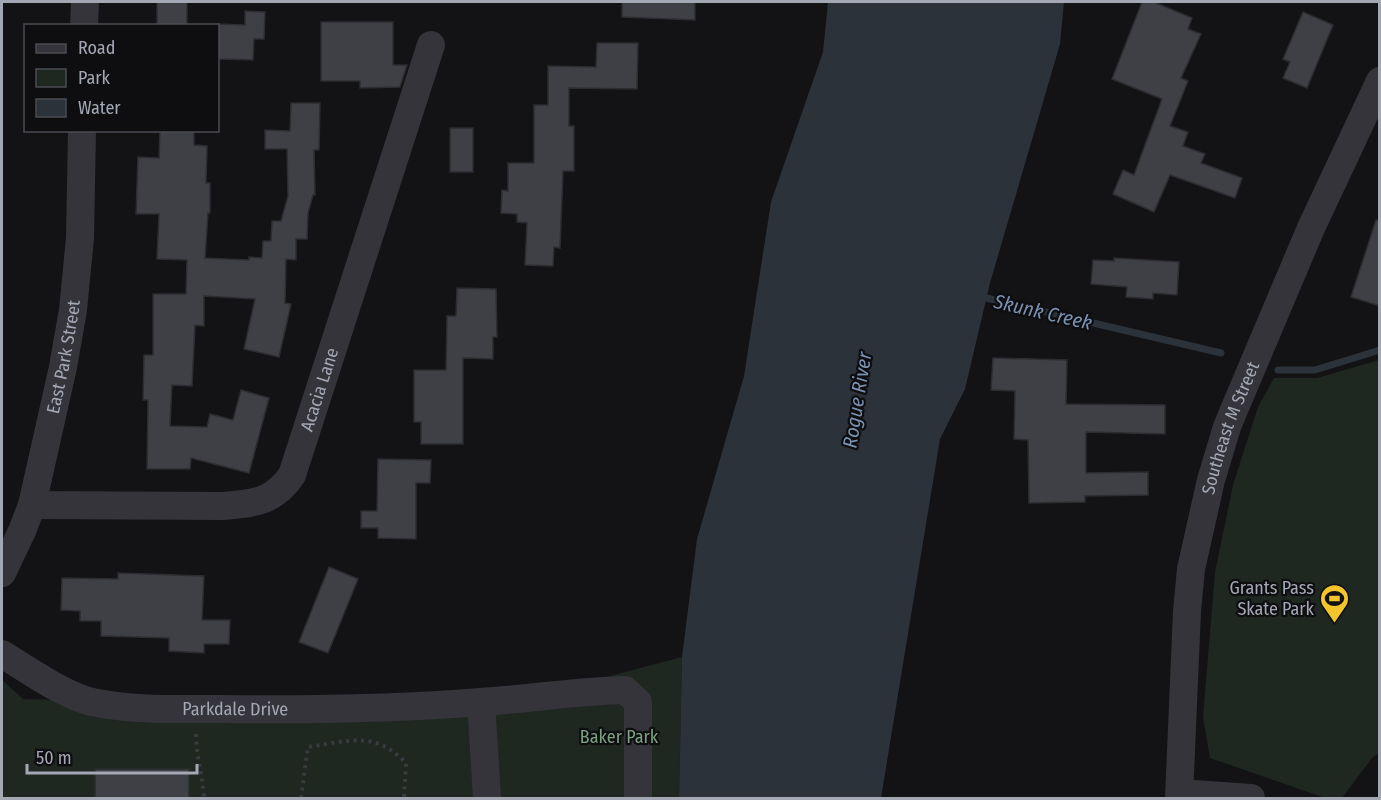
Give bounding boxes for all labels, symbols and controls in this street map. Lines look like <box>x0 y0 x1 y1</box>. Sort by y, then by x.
legend <box>24 24 219 132</box>
text: Road <box>78 37 115 59</box>
text: Park <box>78 67 111 89</box>
text: Water <box>78 97 121 119</box>
water label: Skunk Creek <box>991 289 1094 335</box>
street label: East Park Street <box>42 299 85 416</box>
street label: Acacia Lane <box>296 345 343 434</box>
water label: Rogue River <box>838 349 877 450</box>
street label: Southeast M Street <box>1197 358 1264 497</box>
place label: Grants Pass Skate Park <box>1229 577 1315 620</box>
sports icon: Grants Pass Skate Park <box>1319 582 1351 624</box>
street label: Parkdale Drive <box>182 698 288 720</box>
park label: Baker Park <box>580 726 659 748</box>
scale bar <box>27 737 196 775</box>
text: 50 m <box>36 747 72 769</box>

